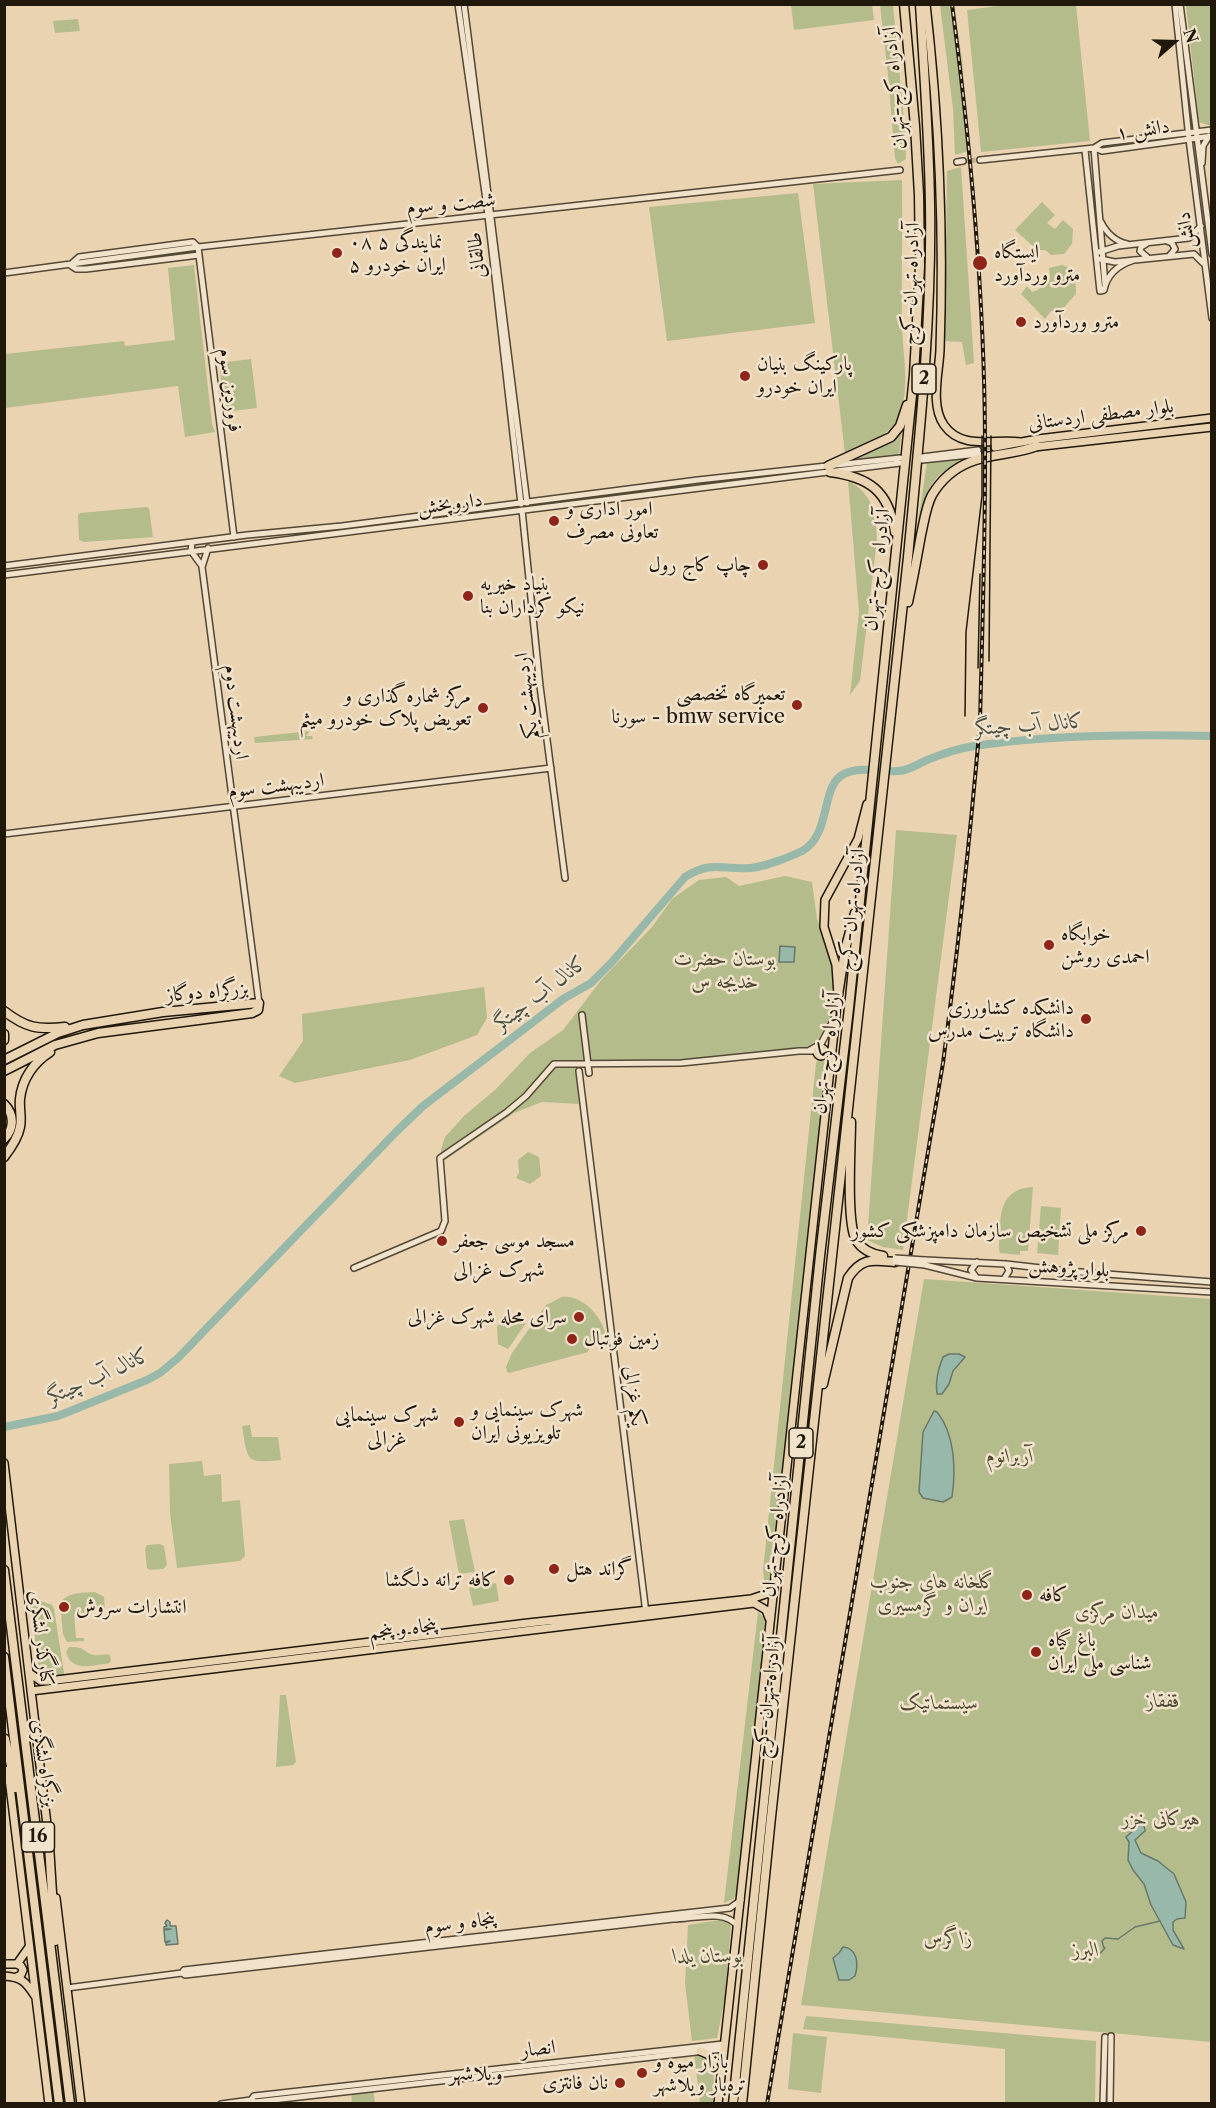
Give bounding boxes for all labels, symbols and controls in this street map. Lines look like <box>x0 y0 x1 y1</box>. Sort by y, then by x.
north arrow <box>1144 12 1204 72</box>
street label: آزادراه کرج-تهران <box>878 26 912 150</box>
text: N <box>1179 26 1203 46</box>
street label: دانش ۱ <box>1115 114 1171 146</box>
street label: شصت و سوم <box>405 188 497 220</box>
street label: دانش <box>1172 210 1200 250</box>
street label: آزادراه تهران-کرج <box>897 222 925 346</box>
place label: نمایندگی ۵ ٠٨ ۵ ایران خودرو <box>349 230 446 277</box>
street label: طالقانی <box>463 231 491 279</box>
place label: ایستگاه مترو وردآورد <box>994 240 1080 287</box>
marker: نمایندگی ۵ ٠٨ ۵ ایران خودرو <box>330 246 344 260</box>
marker: ایستگاه مترو وردآورد <box>971 254 989 272</box>
place label: مترو وردآورد <box>1033 310 1119 334</box>
marker: مترو وردآورد <box>1014 315 1028 329</box>
street label: فروردین سوم <box>213 347 247 433</box>
place label: پارکینگ بنیان ایران خودرو <box>757 352 852 399</box>
road number: 2 <box>912 364 936 394</box>
marker: پارکینگ بنیان ایران خودرو <box>738 369 752 383</box>
street label: بلوار مصطفی اردستانی <box>1027 394 1175 436</box>
street label: داروپخش <box>416 488 484 520</box>
place label: امور اداری و تعاونی مصرف <box>566 497 658 544</box>
street label: آزادراه کرج-تهران <box>859 507 895 633</box>
marker: امور اداری و تعاونی مصرف <box>547 514 561 528</box>
place label: چاپ کاج رول <box>648 553 751 577</box>
marker: چاپ کاج رول <box>756 558 770 572</box>
place label: بنیاد خیریه نیکو کرداران بنا <box>480 572 585 619</box>
marker: بنیاد خیریه نیکو کرداران بنا <box>461 589 475 603</box>
street label: اردیبهشت یکم <box>510 651 544 741</box>
street label: اردیبهشت دوم <box>218 663 254 761</box>
place label: تعمیرگاه تخصصی سورنا - bmw service <box>612 682 785 729</box>
place label: مرکز شماره‌گذاری و تعویض پلاک خودرو میثم <box>299 684 471 731</box>
marker: تعمیرگاه تخصصی سورنا - bmw service <box>790 698 804 712</box>
marker: مرکز شماره‌گذاری و تعویض پلاک خودرو میثم <box>476 701 490 715</box>
water label: کانال آب چیتگر <box>974 709 1086 741</box>
street label: اردیبهشت سوم <box>227 768 325 804</box>
street label: آزادراه تهران-کرج <box>834 847 870 973</box>
place label: خوابگاه احمدی روشن <box>1061 922 1150 969</box>
marker: خوابگاه احمدی روشن <box>1042 938 1056 952</box>
park label: بوستان حضرت خدیجه س <box>674 947 776 994</box>
water label: کانال آب چیتگر <box>489 949 593 1037</box>
street label: بزرگراه دوگاز <box>165 976 249 1008</box>
street label: آزادراه کرج-تهران <box>808 990 846 1116</box>
place label: دانشکده کشاورزی دانشگاه تربیت مدرس <box>928 996 1074 1043</box>
marker: دانشکده کشاورزی دانشگاه تربیت مدرس <box>1079 1012 1093 1026</box>
place label: مرکز ملی تشخیص سازمان دامپزشکی کشور <box>851 1219 1129 1243</box>
marker: مرکز ملی تشخیص سازمان دامپزشکی کشور <box>1134 1224 1148 1238</box>
place label: مسجد موسی جعفر <box>454 1229 575 1253</box>
marker: مسجد موسی جعفر <box>435 1234 449 1248</box>
street label: بلوار پژوهش <box>1028 1253 1110 1283</box>
district label: شهرک غزالی <box>453 1257 545 1283</box>
place label: سرای محله شهرک غزالی <box>408 1305 567 1329</box>
marker: سرای محله شهرک غزالی <box>572 1310 586 1324</box>
place label: زمین فوتبال <box>584 1327 659 1351</box>
marker: زمین فوتبال <box>565 1332 579 1346</box>
water label: کانال آب چیتگر <box>43 1342 155 1410</box>
street label: یکم غزالی <box>618 1364 650 1428</box>
place label: شهرک سینمایی و تلویزیونی ایران <box>471 1398 583 1445</box>
district label: شهرک سینمایی غزالی <box>335 1402 439 1452</box>
marker: شهرک سینمایی و تلویزیونی ایران <box>452 1415 466 1429</box>
road number: 2 <box>789 1428 813 1458</box>
park label: آربرانوم <box>986 1444 1034 1468</box>
street label: آزادراه کرج-تهران <box>757 1473 793 1599</box>
place label: گراند هتل <box>566 1557 632 1581</box>
marker: گراند هتل <box>547 1562 561 1576</box>
place label: کافه ترانه دلگشا <box>386 1568 497 1592</box>
park label: گلخانه های جنوب ایران و گرمسیری <box>870 1570 996 1617</box>
marker: کافه ترانه دلگشا <box>502 1573 516 1587</box>
place label: کافه <box>1039 1583 1068 1607</box>
marker: کافه <box>1020 1588 1034 1602</box>
street label: کنارگذر لشگری <box>23 1589 59 1687</box>
place label: انتشارات سروش <box>76 1595 187 1619</box>
marker: انتشارات سروش <box>57 1600 71 1614</box>
park label: میدان مرکزی <box>1075 1600 1159 1624</box>
street label: پنجاه و پنجم <box>368 1613 438 1645</box>
place label: باغ گیاه‌ شناسی ملی ایران <box>1048 1628 1152 1675</box>
street label: آزادراه تهران-کرج <box>750 1634 786 1760</box>
marker: باغ گیاه‌ شناسی ملی ایران <box>1029 1645 1043 1659</box>
park label: قفقاز <box>1146 1689 1180 1713</box>
park label: سیستماتیک <box>900 1691 978 1715</box>
street label: بزرگراه لشگری <box>26 1717 62 1809</box>
park label: هیرکانی خزر <box>1122 1807 1200 1831</box>
road number: 16 <box>22 1822 54 1852</box>
street label: پنجاه و سوم <box>423 1907 497 1939</box>
park label: زاگرس <box>923 1926 973 1950</box>
park label: البرز <box>1073 1938 1099 1962</box>
park label: بوستان یلدا <box>673 1944 743 1968</box>
street label: انصار <box>519 2035 557 2063</box>
place label: بازار میوه و تره‌بار ویلاشهر <box>654 2050 746 2097</box>
district label: ویلاشهر <box>449 2061 503 2087</box>
marker: بازار میوه و تره‌بار ویلاشهر <box>635 2066 649 2080</box>
place label: نان فانتزی <box>542 2071 608 2095</box>
marker: نان فانتزی <box>613 2076 627 2090</box>

